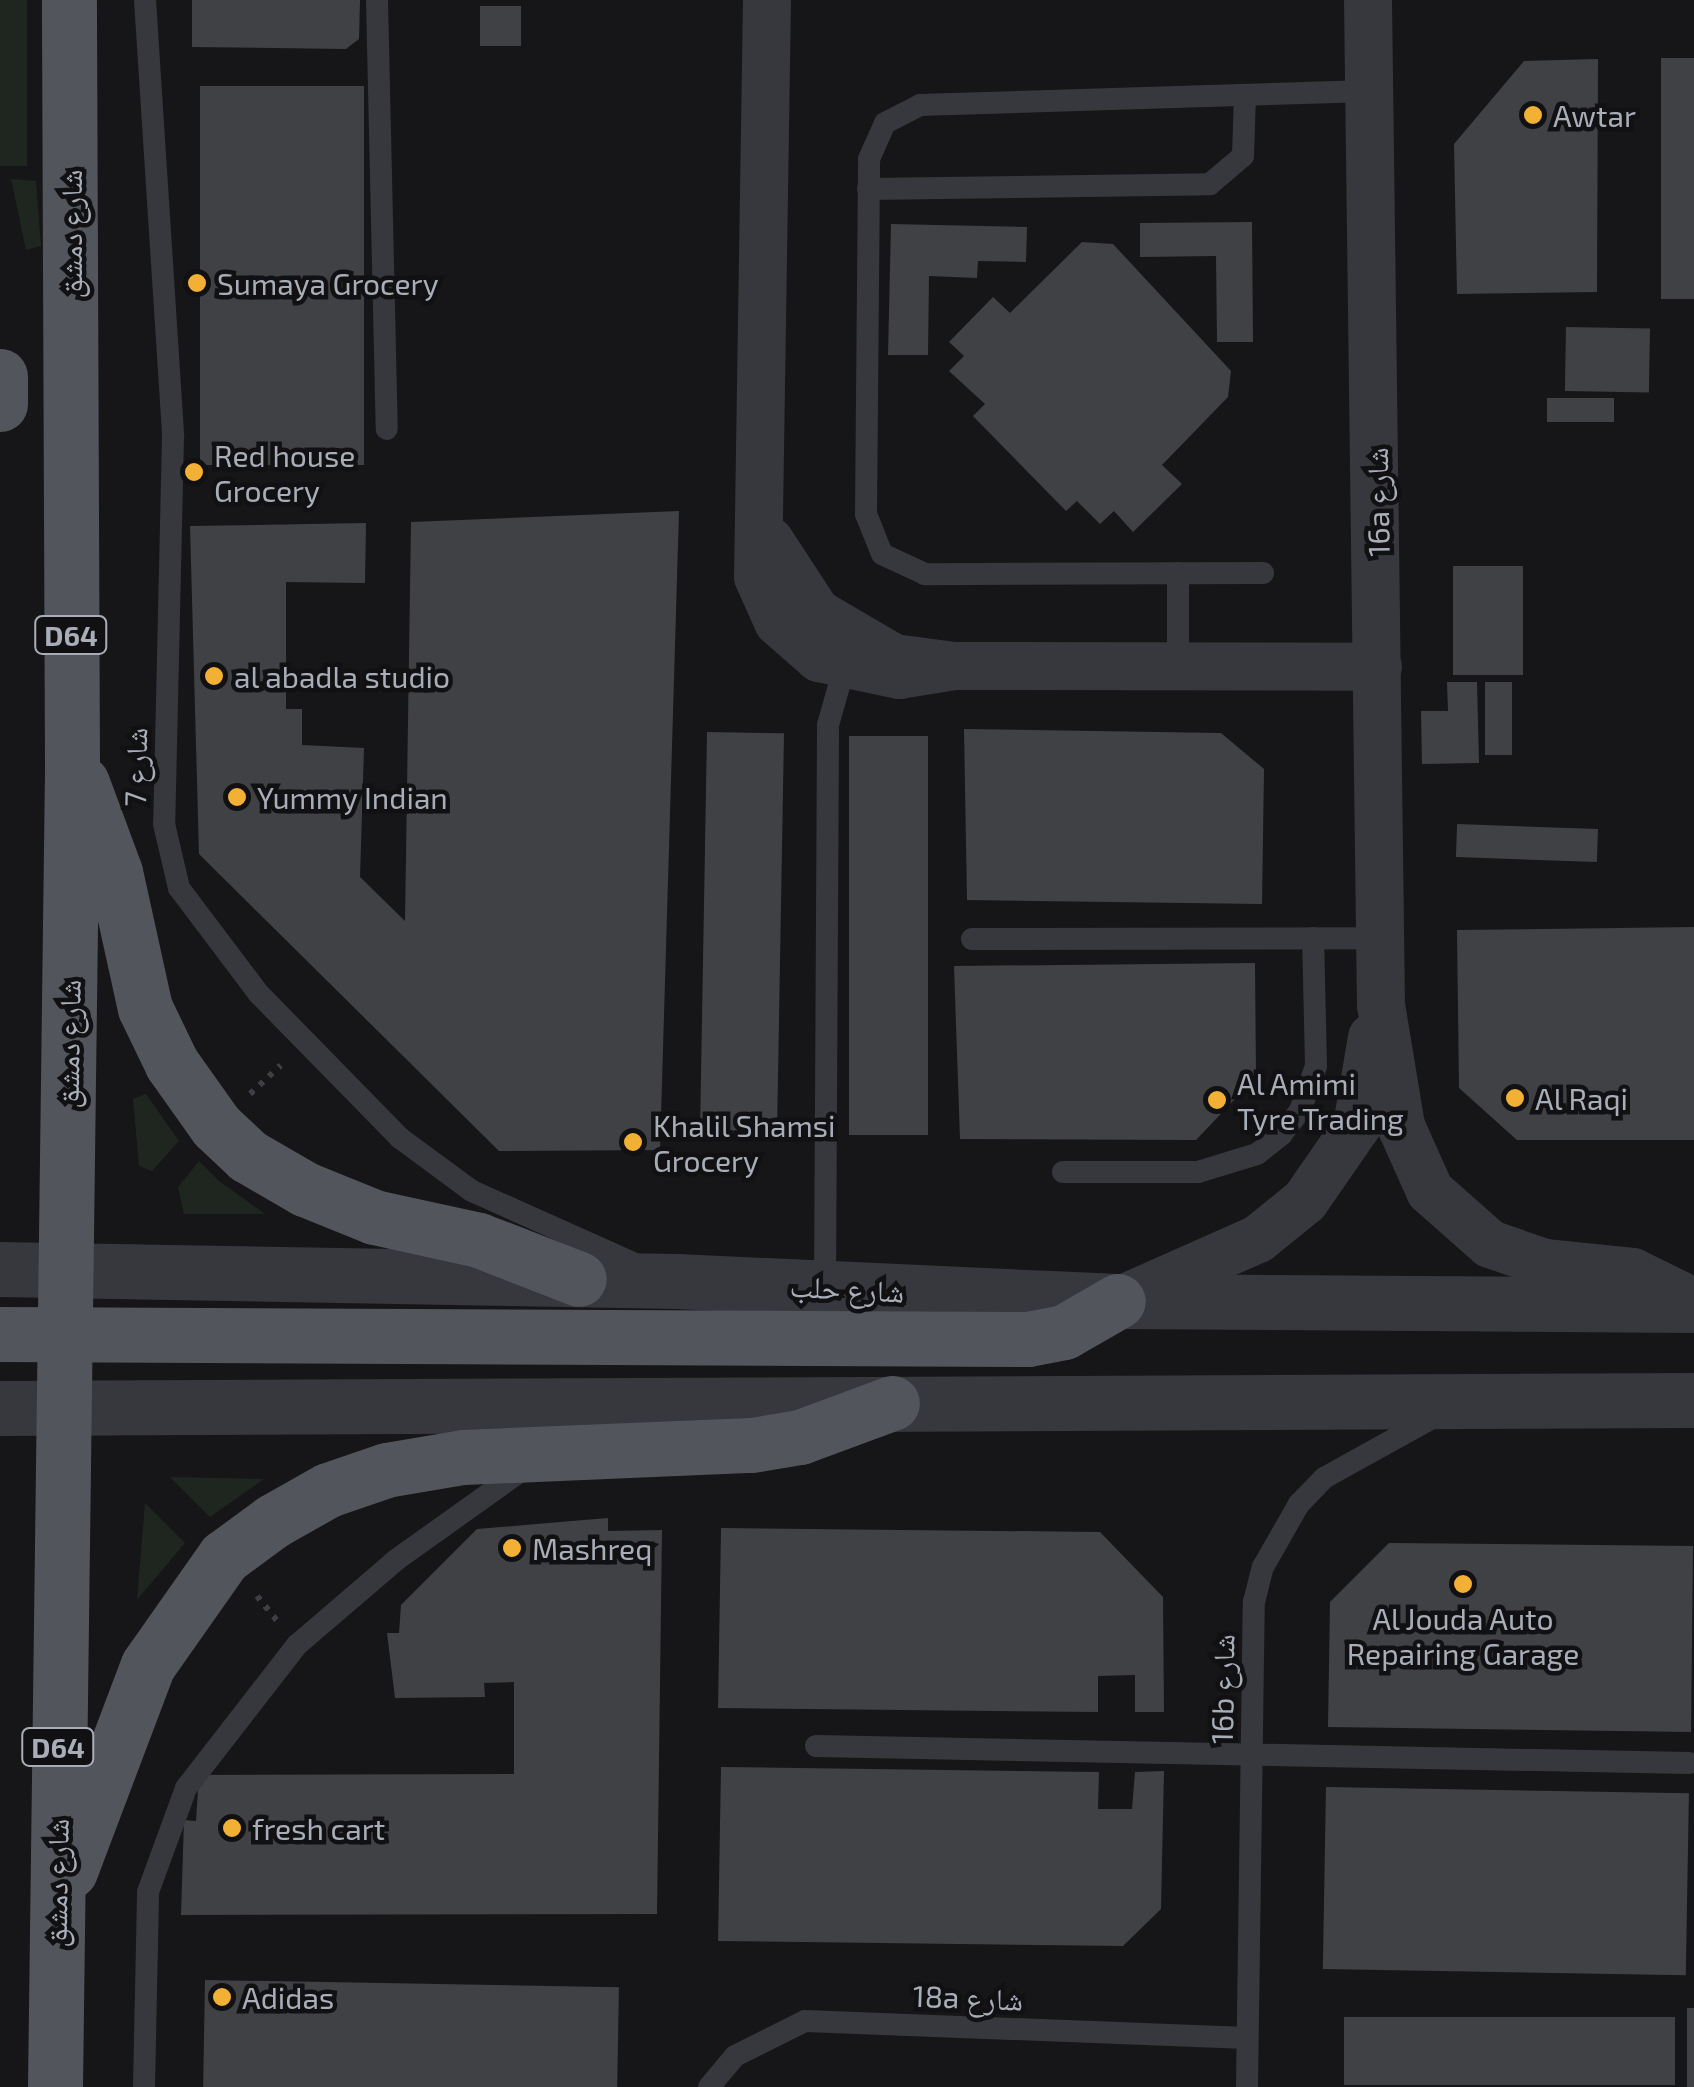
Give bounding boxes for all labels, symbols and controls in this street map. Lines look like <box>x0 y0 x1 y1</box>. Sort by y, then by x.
place label: Awtar <box>1553 97 1636 133</box>
marker: Awtar <box>1522 104 1544 126</box>
street label: شارع دمشق <box>52 170 88 298</box>
place label: Sumaya Grocery <box>217 265 439 301</box>
marker: Sumaya Grocery <box>186 272 208 294</box>
place label: Red house Grocery <box>214 437 355 508</box>
street label: 16a شارع <box>1358 447 1396 557</box>
marker: Red house Grocery <box>183 461 205 483</box>
road number: D64 <box>34 612 108 658</box>
place label: al abadla studio <box>234 658 451 694</box>
marker: al abadla studio <box>203 665 225 687</box>
street label: شارع 7 <box>116 727 154 807</box>
place label: Yummy Indian <box>257 779 448 815</box>
marker: Yummy Indian <box>226 786 248 808</box>
street label: شارع دمشق <box>49 979 87 1109</box>
place label: Al Amimi Tyre Trading <box>1237 1065 1405 1136</box>
place label: Al Raqi <box>1535 1080 1629 1116</box>
marker: Al Raqi <box>1504 1087 1526 1109</box>
marker: Al Amimi Tyre Trading <box>1206 1089 1228 1111</box>
place label: Khalil Shamsi Grocery <box>653 1107 836 1178</box>
marker: Khalil Shamsi Grocery <box>622 1131 644 1153</box>
street label: شارع حلب <box>789 1267 905 1309</box>
place label: Mashreq <box>532 1530 652 1566</box>
marker: Mashreq <box>501 1537 523 1559</box>
marker: Al Jouda Auto Repairing Garage <box>1452 1573 1474 1595</box>
place label: Al Jouda Auto Repairing Garage <box>1347 1600 1579 1670</box>
street label: 16b شارع <box>1203 1634 1241 1744</box>
road number: D64 <box>20 1724 96 1770</box>
place label: fresh cart <box>252 1810 385 1846</box>
marker: fresh cart <box>221 1817 243 1839</box>
street label: شارع دمشق <box>37 1818 75 1948</box>
street label: 18a شارع <box>912 1977 1024 2017</box>
place label: Adidas <box>242 1979 334 2015</box>
marker: Adidas <box>211 1986 233 2008</box>

